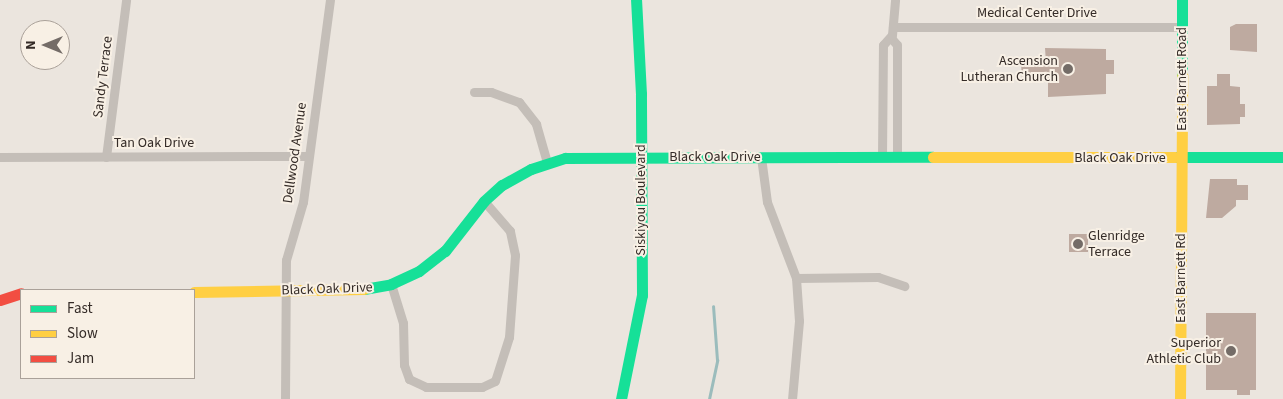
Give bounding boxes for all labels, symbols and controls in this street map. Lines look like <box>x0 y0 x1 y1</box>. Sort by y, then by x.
street label: Medical Center Drive <box>977 5 1097 21</box>
north arrow <box>20 20 70 70</box>
street label: East Barnett Road <box>1174 27 1190 131</box>
street label: Sandy Terrace <box>90 35 116 119</box>
text: N <box>21 40 41 50</box>
place label: Ascension Lutheran Church <box>960 53 1058 85</box>
marker: Ascension Lutheran Church <box>1062 63 1074 75</box>
street label: Dellwood Avenue <box>280 102 310 204</box>
street label: Tan Oak Drive <box>114 135 194 151</box>
street label: Siskiyou Boulevard <box>633 144 649 256</box>
street label: Black Oak Drive <box>669 149 761 165</box>
street label: Black Oak Drive <box>1074 150 1166 166</box>
place label: Glenridge Terrace <box>1088 228 1145 260</box>
street label: East Barnett Rd <box>1173 233 1189 323</box>
marker: Glenridge Terrace <box>1072 238 1084 250</box>
street label: Black Oak Drive <box>281 279 373 299</box>
legend <box>20 289 195 379</box>
text: Fast <box>67 298 93 319</box>
text: Slow <box>67 323 98 344</box>
place label: Superior Athletic Club <box>1147 335 1221 368</box>
marker: Superior Athletic Club <box>1225 345 1237 357</box>
text: Jam <box>67 348 94 369</box>

